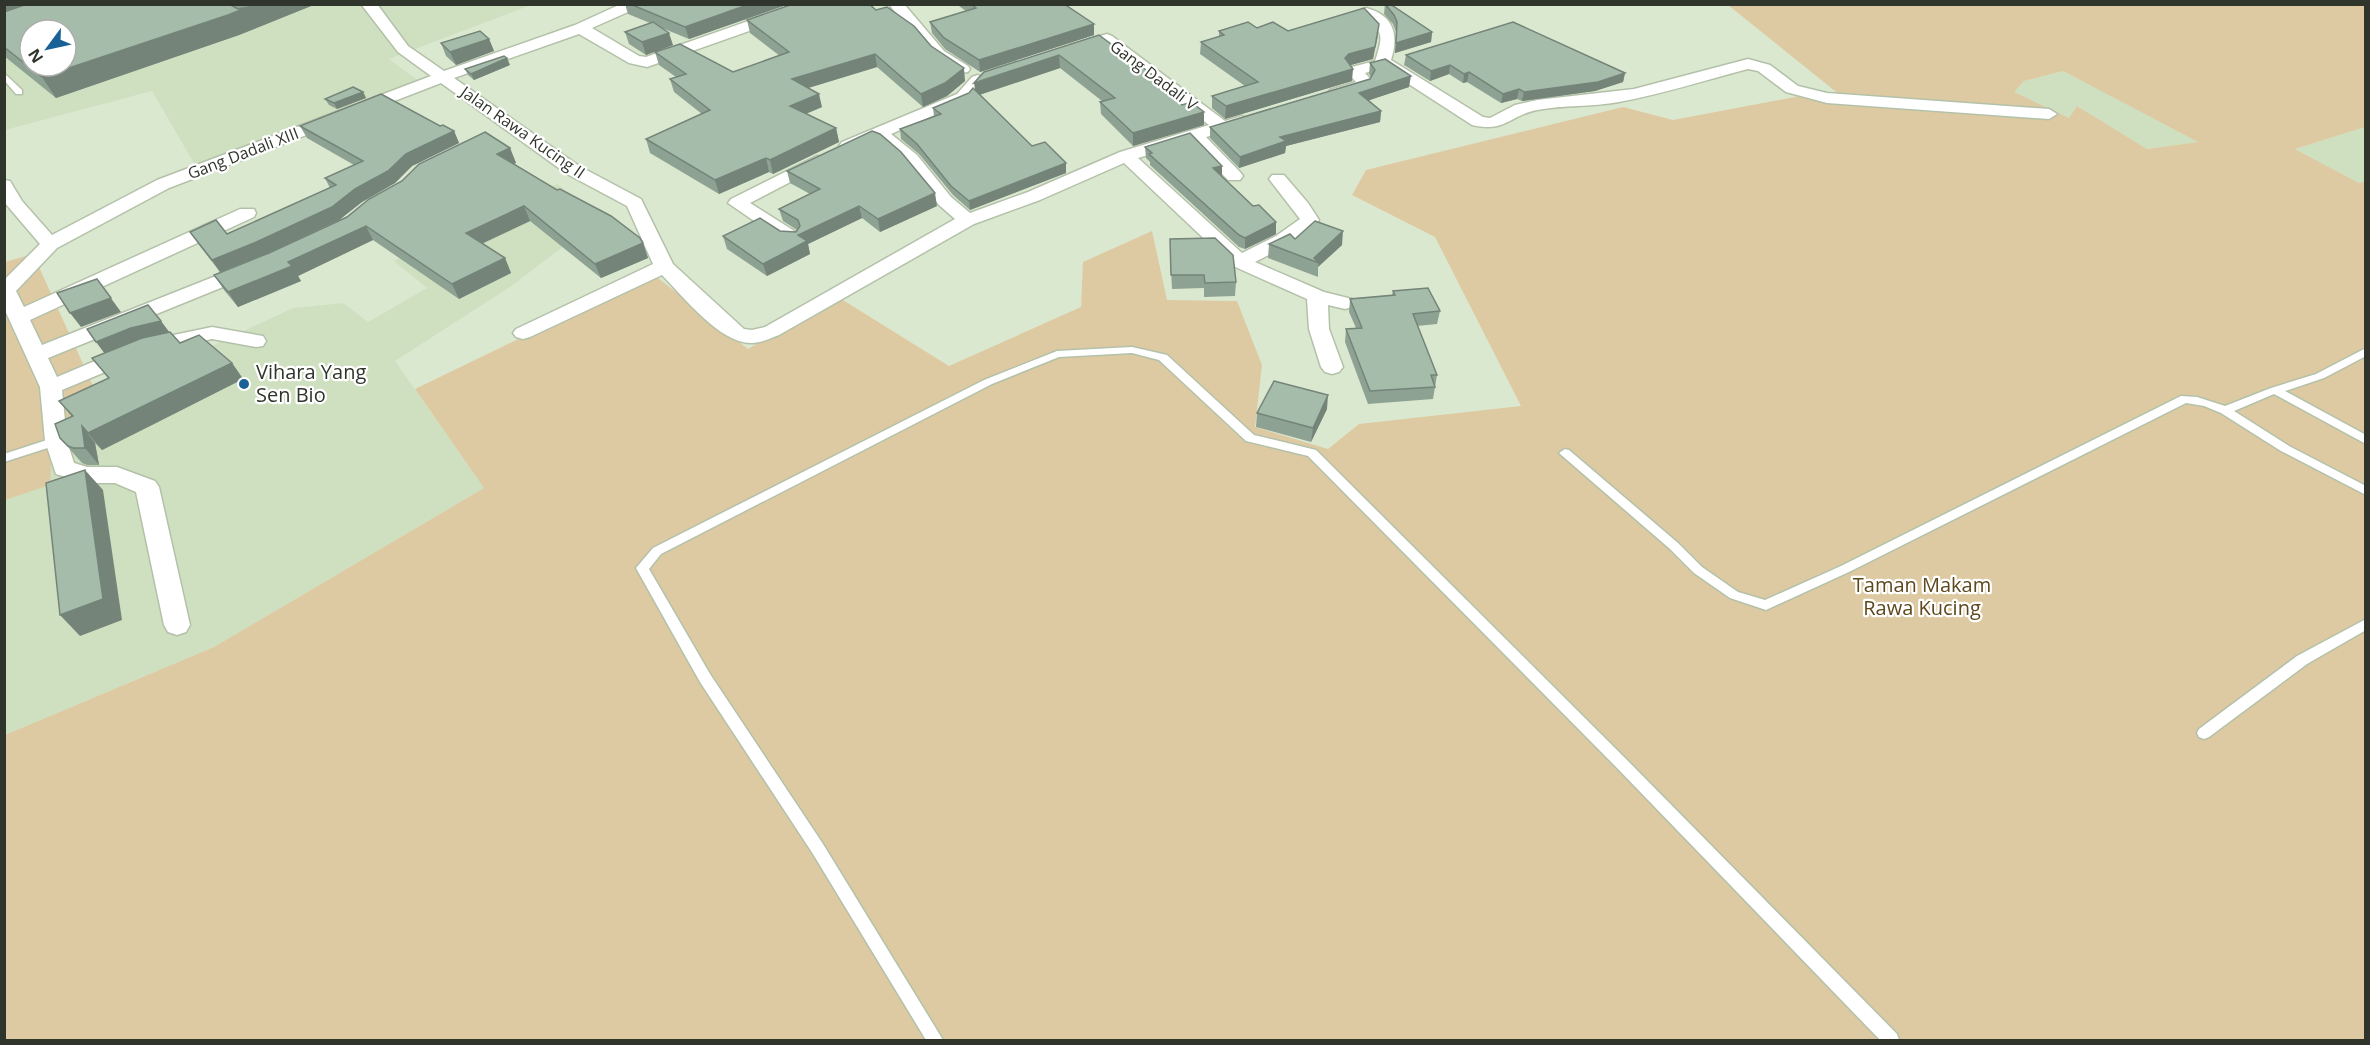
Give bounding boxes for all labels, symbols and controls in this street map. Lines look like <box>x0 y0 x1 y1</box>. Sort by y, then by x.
north arrow <box>18 18 78 78</box>
street label: Gang Dadali V <box>1106 35 1203 115</box>
text: N <box>23 45 48 68</box>
street label: Jalan Rawa Kucing II <box>455 80 590 183</box>
street label: Gang Dadali XIII <box>184 122 302 184</box>
place label: Vihara Yang Sen Bio <box>256 358 366 408</box>
marker: Vihara Yang Sen Bio <box>237 377 251 391</box>
park label: Taman Makam Rawa Kucing <box>1853 571 1991 621</box>

